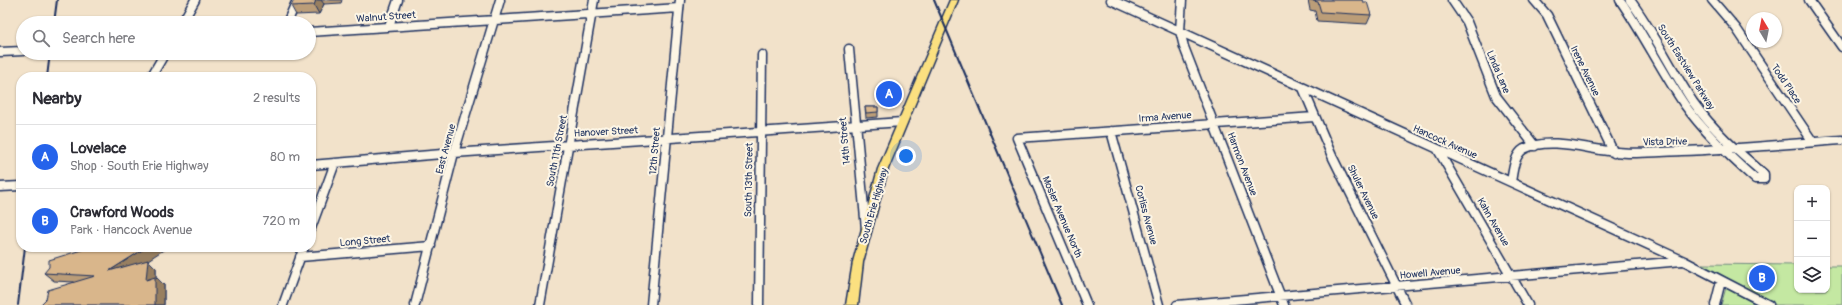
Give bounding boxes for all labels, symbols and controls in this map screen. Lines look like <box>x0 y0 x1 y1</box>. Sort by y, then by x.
street label: Walnut Street <box>356 9 417 25</box>
north arrow <box>1746 12 1782 48</box>
search box <box>16 16 316 60</box>
street label: South Eastview Parkway <box>1655 22 1718 113</box>
icon: search <box>30 27 52 49</box>
text: Search here <box>62 29 135 48</box>
street label: Irene Avenue <box>1568 44 1602 98</box>
street label: Linda Lane <box>1484 49 1512 95</box>
street label: Todd Place <box>1768 62 1804 106</box>
pin: A <box>876 79 902 109</box>
text: Nearby <box>32 88 81 109</box>
text: 2 results <box>253 90 300 106</box>
street label: Irma Avenue <box>1138 109 1192 125</box>
street label: South 11th Street <box>544 113 570 188</box>
street label: 14th Street <box>837 116 853 165</box>
street label: Hancock Avenue <box>1411 122 1479 162</box>
street label: East Avenue <box>434 123 458 175</box>
street label: Hanover Street <box>574 124 639 140</box>
street label: 12th Street <box>647 126 663 175</box>
street label: Harmon Avenue <box>1224 130 1260 198</box>
street label: Vista Drive <box>1643 136 1687 148</box>
text: Lovelace <box>70 139 126 158</box>
street label: South 13th Street <box>742 142 756 217</box>
your location <box>896 146 916 166</box>
text: A <box>41 149 49 165</box>
text: 80 m <box>270 149 300 165</box>
text: Shop · South Erie Highway <box>70 158 209 174</box>
street label: Shuler Avenue <box>1345 163 1381 221</box>
street label: South Erie Highway <box>857 166 891 245</box>
street label: Mosler Avenue North <box>1039 174 1085 260</box>
street label: Corliss Avenue <box>1132 184 1160 246</box>
map controls <box>1794 185 1830 293</box>
button: + <box>1794 185 1830 221</box>
street label: Kahn Avenue <box>1474 196 1512 248</box>
text: Crawford Woods <box>70 203 174 222</box>
text: B <box>41 213 49 229</box>
text: 720 m <box>263 213 300 229</box>
button: − <box>1794 221 1830 257</box>
text: Park · Hancock Avenue <box>70 222 192 238</box>
street label: Long Street <box>339 233 392 249</box>
button: layers <box>1794 257 1830 293</box>
pin: B <box>1749 263 1775 293</box>
street label: Howell Avenue <box>1399 264 1461 282</box>

